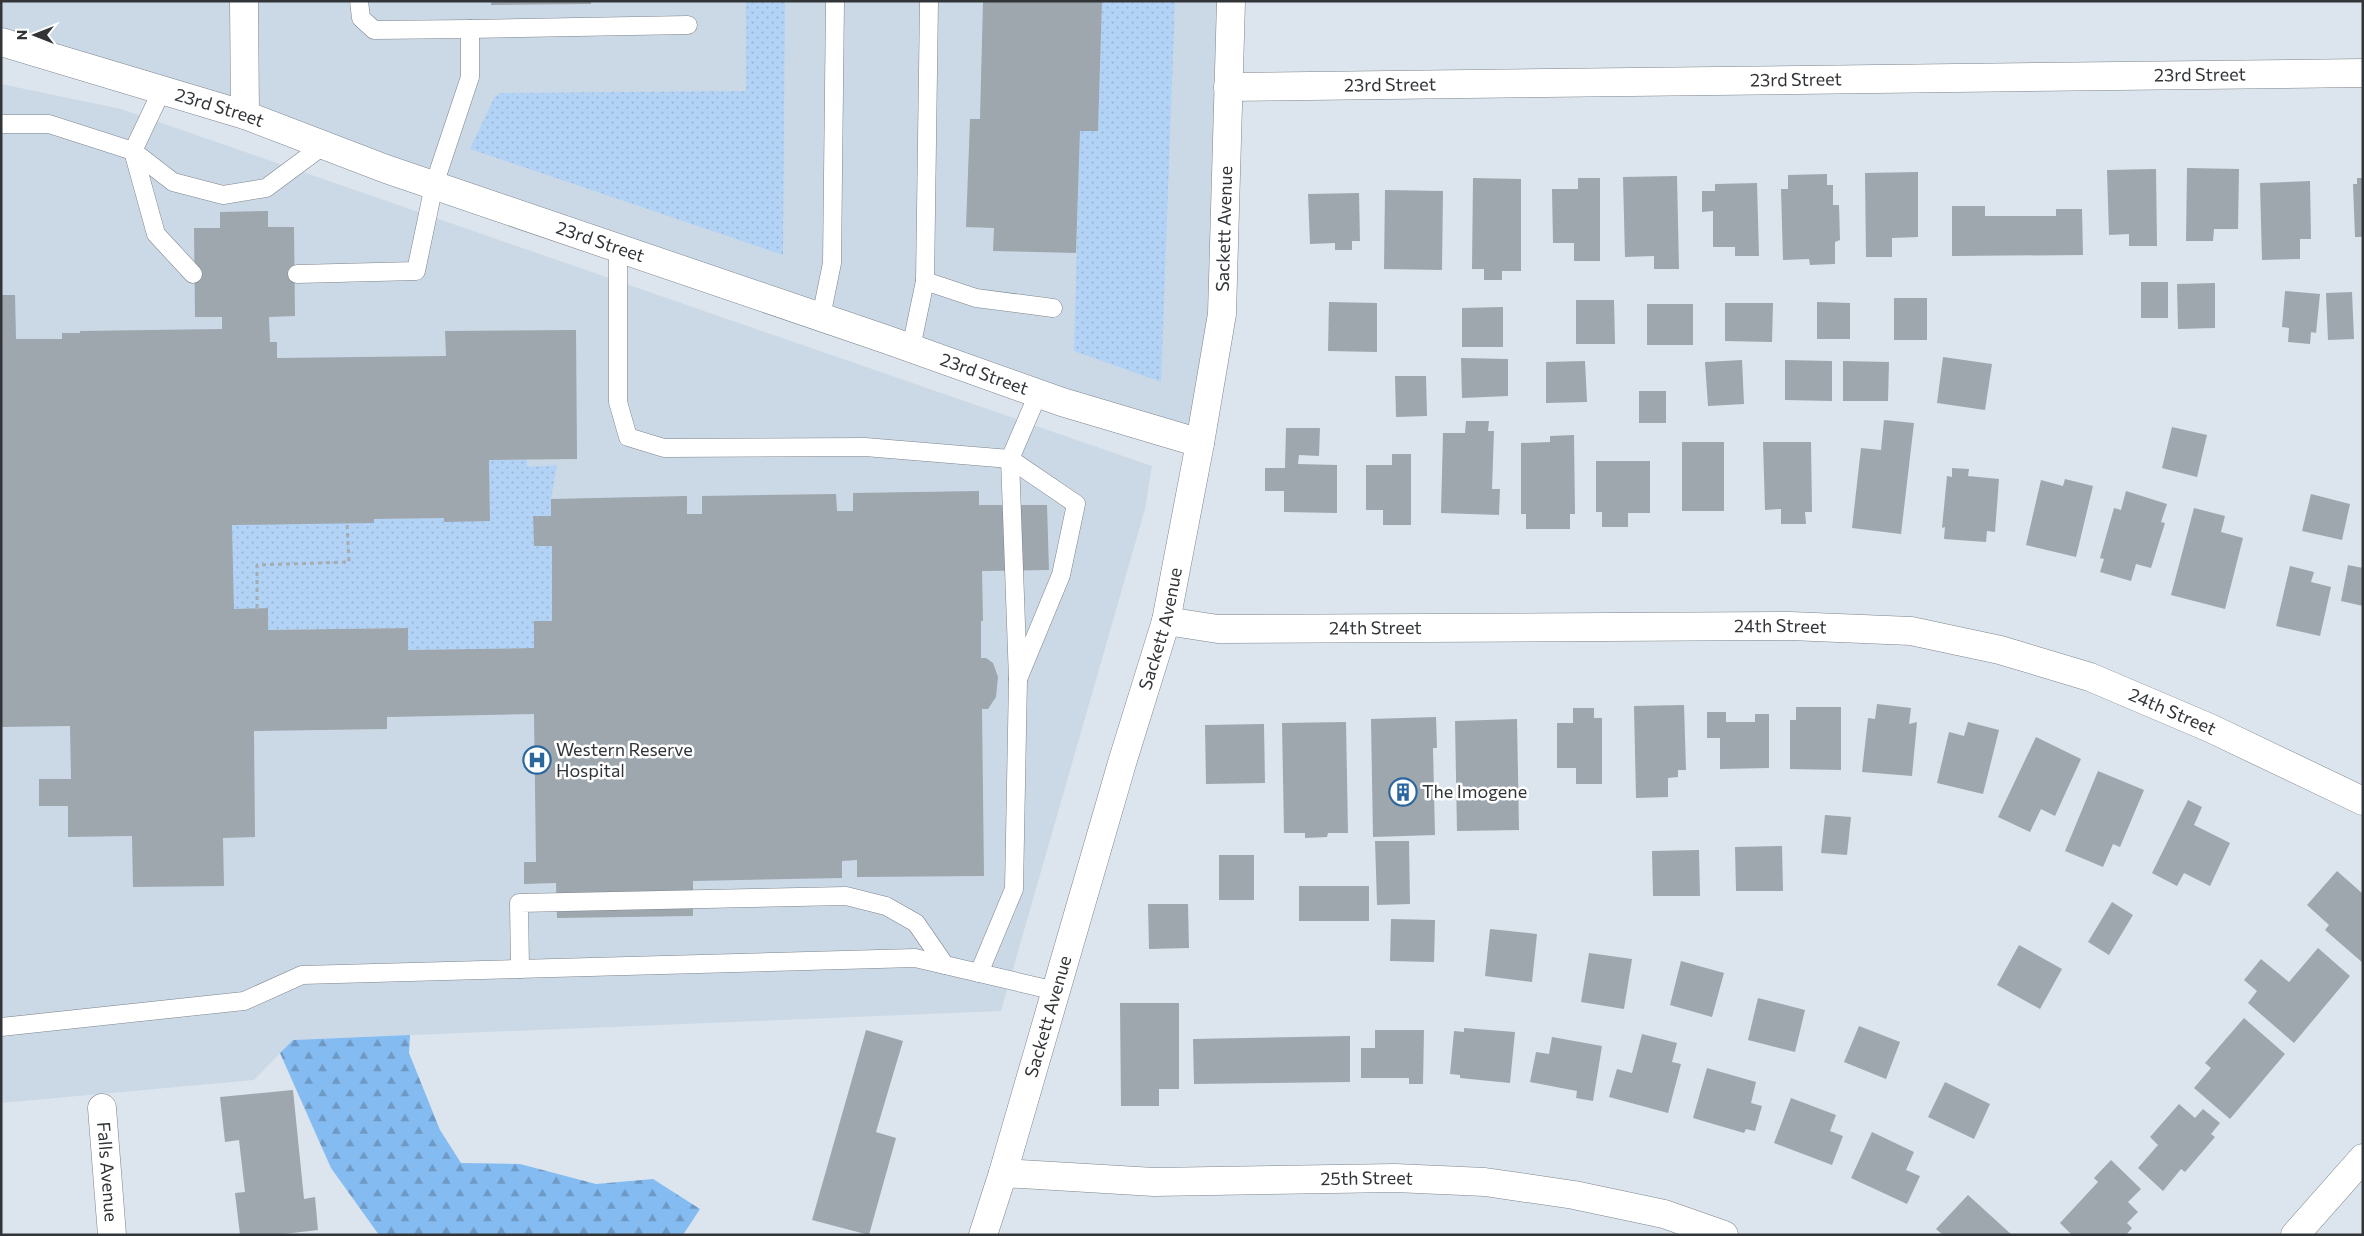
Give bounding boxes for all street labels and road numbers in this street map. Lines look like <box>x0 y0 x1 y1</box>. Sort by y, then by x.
street label: 23rd Street <box>2154 62 2246 86</box>
street label: 23rd Street <box>1750 67 1842 91</box>
street label: 23rd Street <box>1344 72 1436 96</box>
street label: 23rd Street <box>173 83 267 131</box>
street label: Sackett Avenue <box>1211 166 1236 292</box>
street label: 23rd Street <box>553 216 648 266</box>
street label: 23rd Street <box>937 348 1031 399</box>
street label: Sackett Avenue <box>1133 565 1186 692</box>
street label: 24th Street <box>1734 614 1827 638</box>
street label: 24th Street <box>1329 616 1422 638</box>
street label: 24th Street <box>2126 683 2220 739</box>
street label: Sackett Avenue <box>1019 953 1076 1080</box>
street label: Falls Avenue <box>93 1121 123 1223</box>
street label: 25th Street <box>1320 1166 1413 1189</box>

